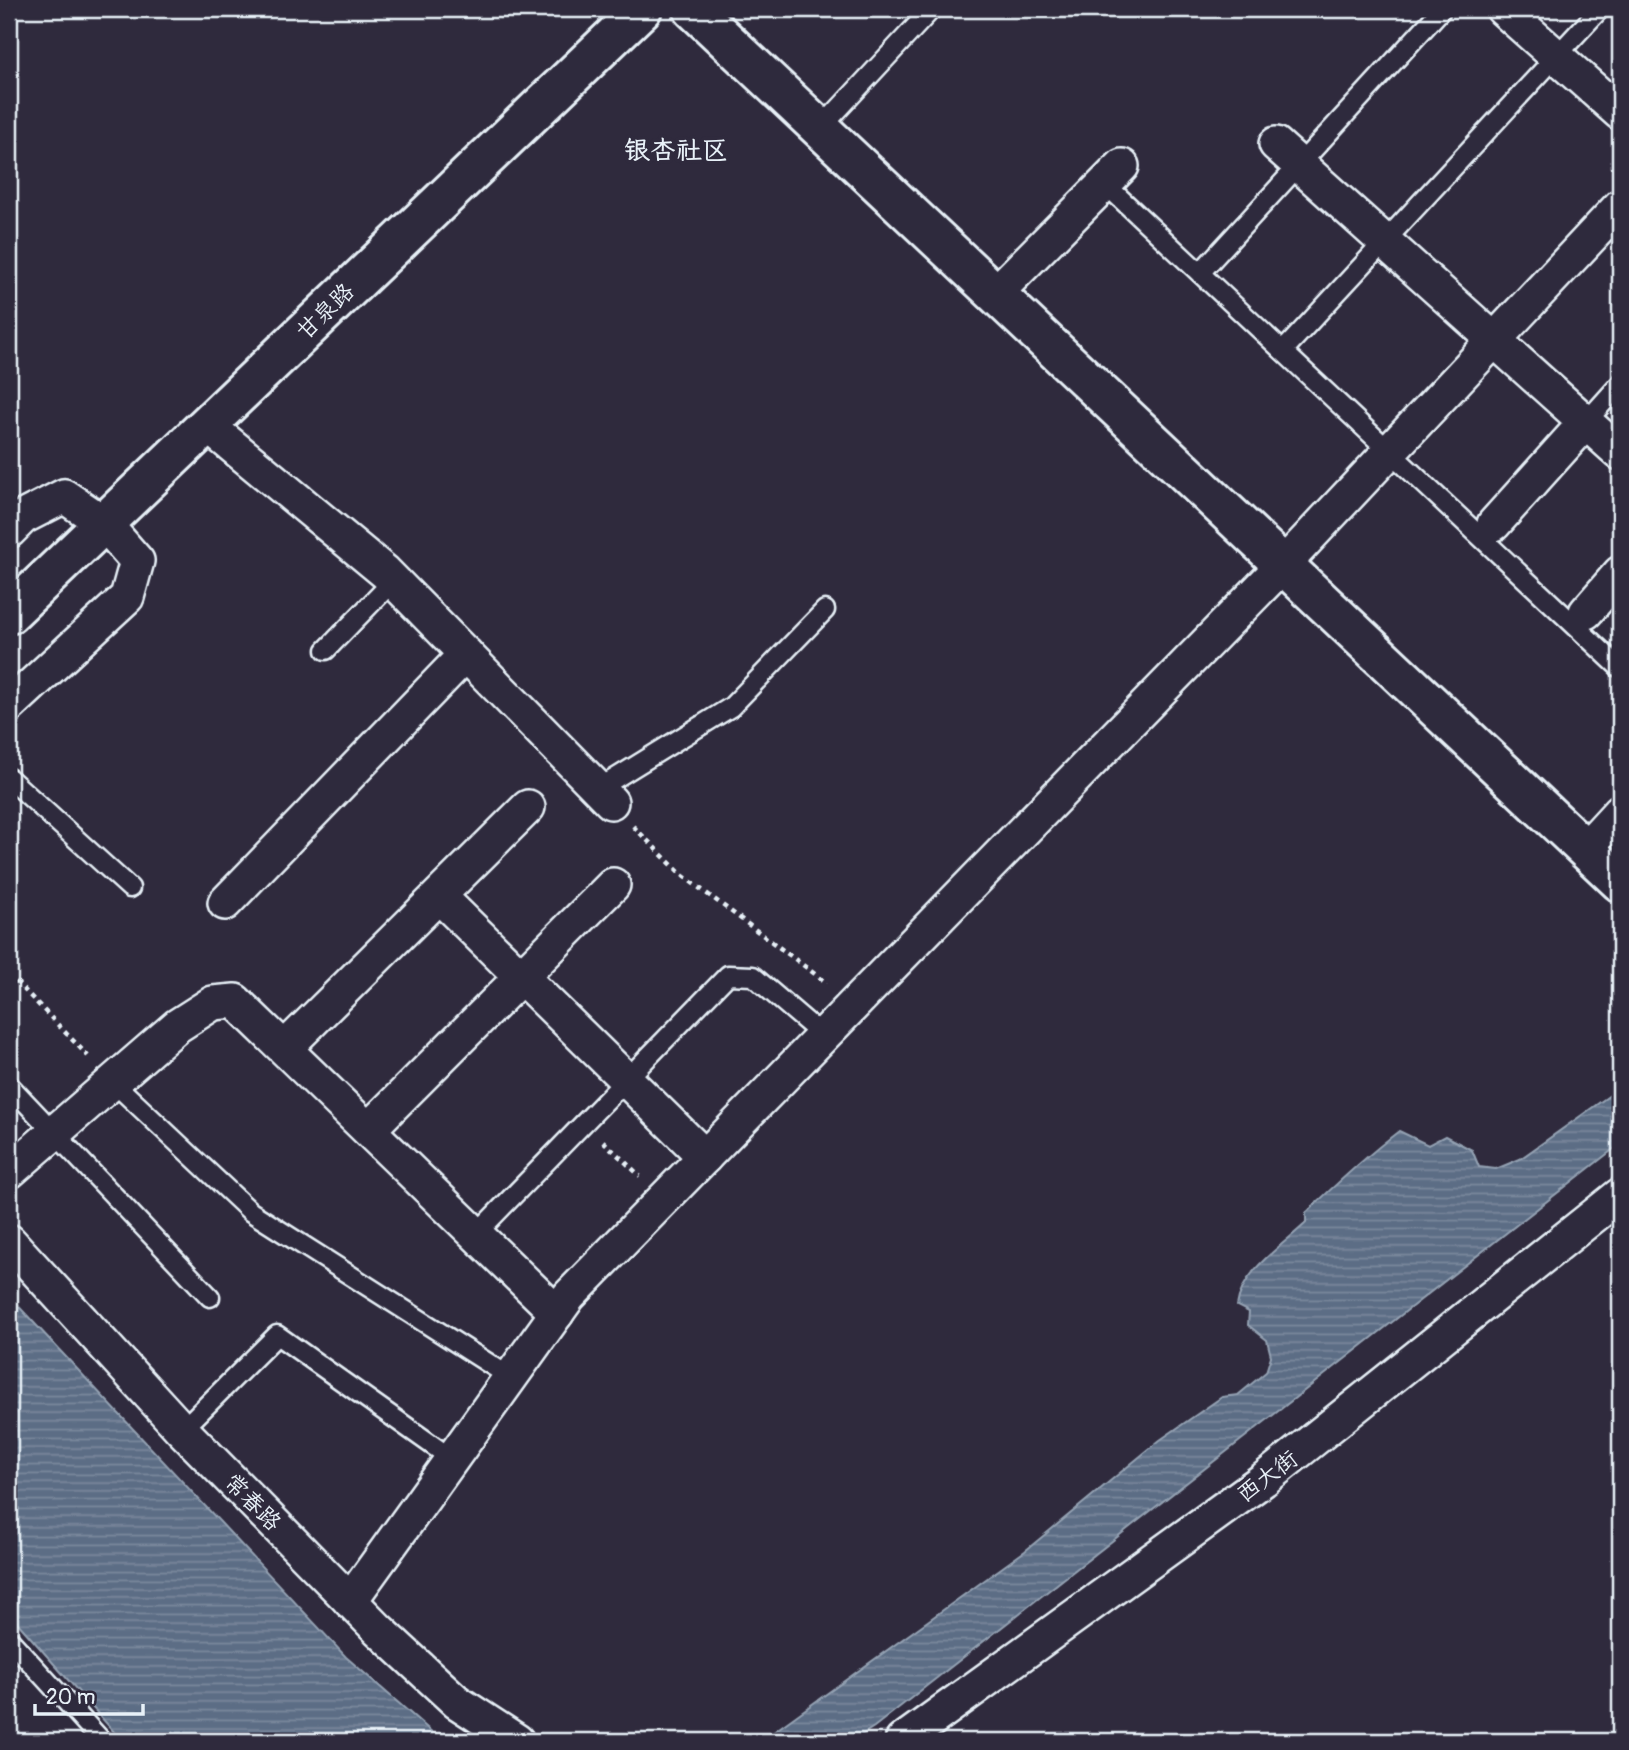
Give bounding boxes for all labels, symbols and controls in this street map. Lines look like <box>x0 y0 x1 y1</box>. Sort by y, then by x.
district label: 银杏社区 <box>624 135 728 167</box>
street label: 甘泉路 <box>290 277 360 346</box>
street label: 西大街 <box>1231 1444 1304 1509</box>
street label: 常春路 <box>218 1468 287 1537</box>
scale bar <box>35 1673 144 1717</box>
text: 20 m <box>46 1684 95 1711</box>

